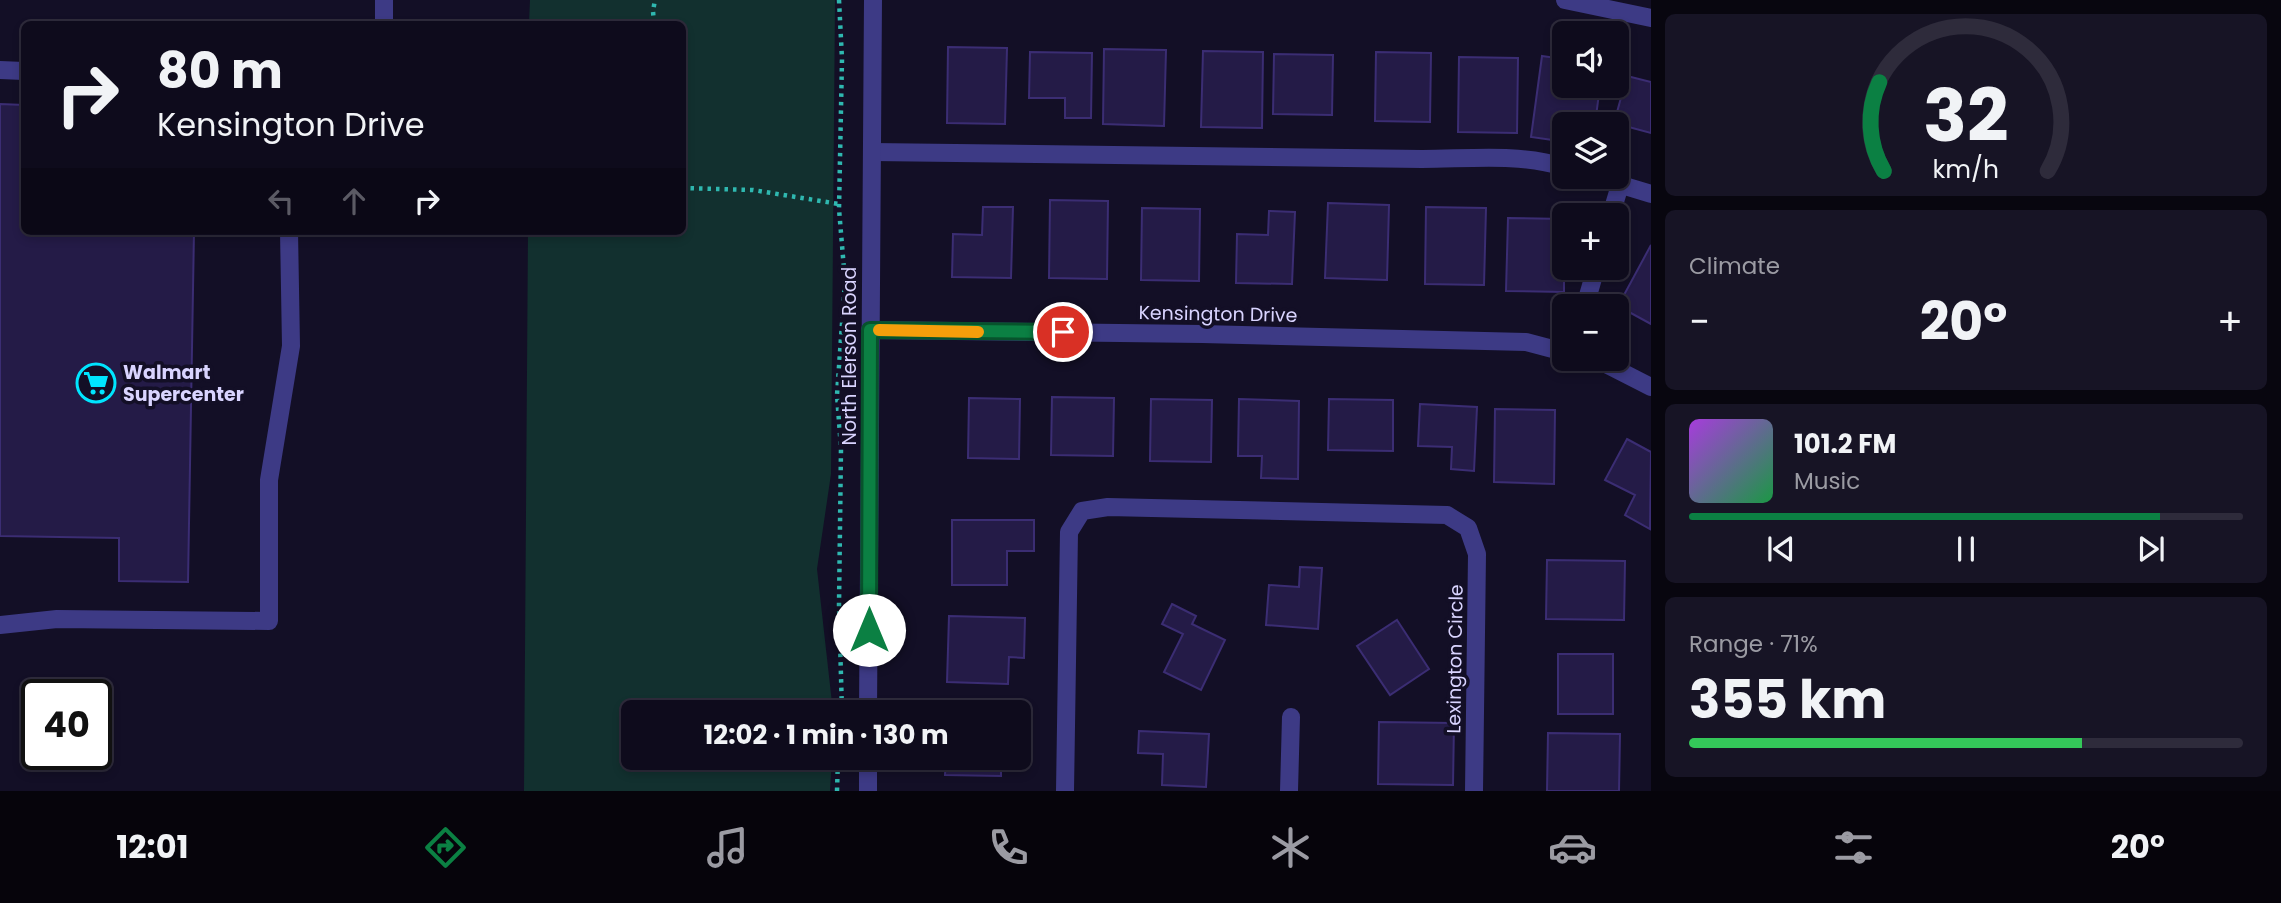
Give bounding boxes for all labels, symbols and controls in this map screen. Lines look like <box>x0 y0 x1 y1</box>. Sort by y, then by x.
map controls <box>1552 21 1629 371</box>
button: sound <box>1552 21 1629 98</box>
text: 80 m <box>157 37 283 105</box>
icon: right <box>42 49 133 140</box>
text: 32 <box>1923 65 2009 166</box>
text: Kensington Drive <box>157 102 425 147</box>
button: layers <box>1552 112 1629 189</box>
text: km/h <box>1933 152 1999 187</box>
icon: left <box>262 182 300 220</box>
icon: ahead <box>335 182 373 220</box>
icon: right <box>408 182 446 220</box>
button: + <box>1552 203 1629 280</box>
text: Climate <box>1689 250 1780 282</box>
street label: North Elerson Road <box>836 267 863 445</box>
text: 20° <box>1920 285 2007 358</box>
button: − <box>1552 294 1629 371</box>
text: − <box>1689 295 1710 348</box>
text: + <box>2217 295 2243 348</box>
street label: Kensington Drive <box>1138 299 1298 329</box>
pin <box>1033 302 1093 362</box>
icon: arrive <box>1044 313 1082 351</box>
place label: Walmart Supercenter <box>123 359 244 408</box>
supermarket icon: Walmart Supercenter <box>75 362 117 404</box>
text: 101.2 FM <box>1794 426 1896 462</box>
text: Music <box>1794 465 1860 497</box>
icon: previous <box>1762 530 1800 568</box>
icon: pause <box>1947 530 1985 568</box>
icon: next <box>2132 530 2170 568</box>
street label: Lexington Circle <box>1440 584 1470 734</box>
position arrow <box>832 593 906 667</box>
text: Range · 71% <box>1689 628 1818 660</box>
text: 355 km <box>1689 663 1886 736</box>
speed limit sign: 40 <box>21 679 112 770</box>
text: 12:02 · 1 min · 130 m <box>704 717 948 753</box>
icon: directions <box>421 823 470 872</box>
icon: music <box>703 823 752 872</box>
icon: phone <box>984 823 1033 872</box>
icon: climate <box>1266 823 1315 872</box>
icon: car <box>1548 823 1597 872</box>
icon: filters <box>1829 823 1878 872</box>
text: 12:01 <box>116 824 189 869</box>
text: 20° <box>2111 824 2165 869</box>

